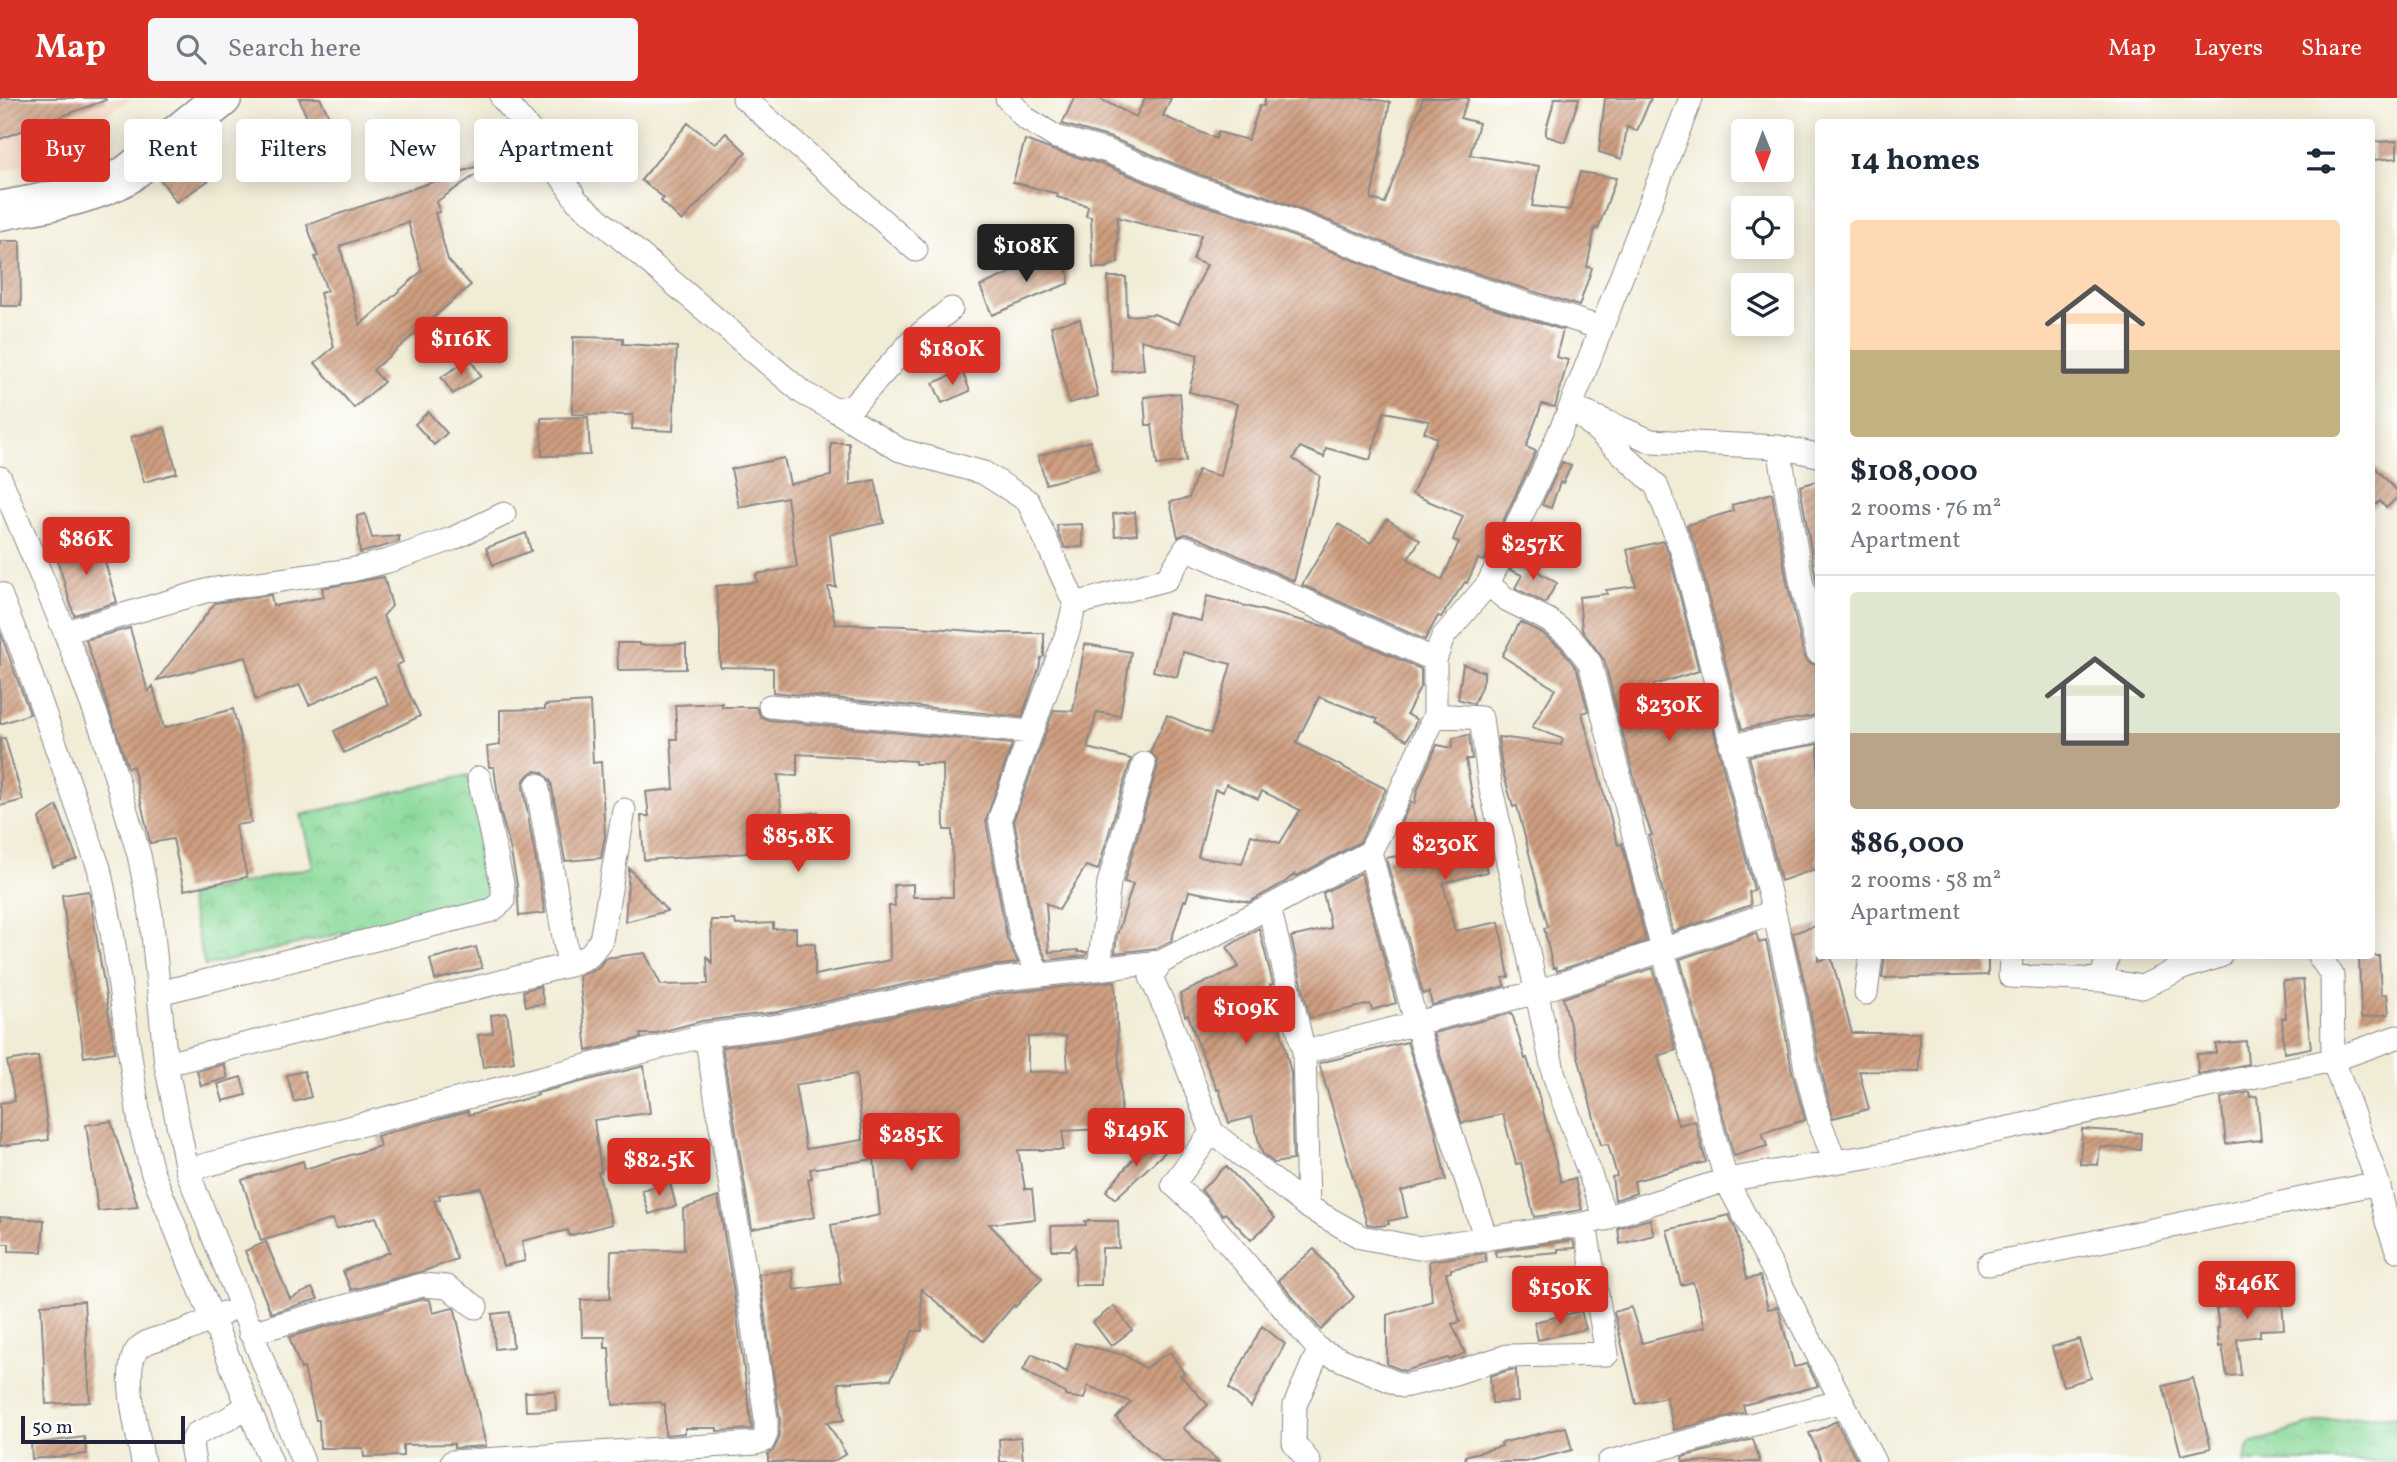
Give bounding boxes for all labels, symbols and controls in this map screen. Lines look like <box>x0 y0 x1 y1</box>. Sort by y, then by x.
search box <box>148 18 638 81</box>
text: Map <box>35 26 106 72</box>
icon: search <box>172 30 210 68</box>
text: Search here <box>228 31 361 67</box>
text: Map <box>2108 32 2156 66</box>
text: Layers <box>2194 32 2263 66</box>
text: Share <box>2301 32 2362 66</box>
chip: Buy <box>21 119 110 182</box>
chip: Rent <box>124 119 222 182</box>
chip: Filters <box>236 119 351 182</box>
chip: New <box>365 119 460 182</box>
chip: Apartment <box>474 119 638 182</box>
north arrow <box>1731 119 1794 182</box>
map controls <box>1731 119 1794 336</box>
text: 14 homes <box>1850 140 1980 182</box>
icon: filters <box>2302 142 2340 180</box>
button: locate <box>1731 196 1794 259</box>
pin: $108K <box>977 225 1075 284</box>
text: $108K <box>993 231 1059 263</box>
icon: home <box>2032 266 2158 392</box>
button: layers <box>1731 273 1794 336</box>
pin: $116K <box>412 317 510 377</box>
text: $116K <box>431 324 491 356</box>
pin: $180K <box>903 328 1001 387</box>
text: $180K <box>919 334 985 366</box>
text: $108,000 <box>1850 451 1978 493</box>
text: 2 rooms · 76 m² <box>1850 493 2001 525</box>
pin: $86K <box>45 518 127 577</box>
pin: $257K <box>1484 522 1582 582</box>
text: $86K <box>59 524 113 556</box>
text: Apartment <box>1850 525 1961 557</box>
text: $257K <box>1501 529 1565 561</box>
icon: home <box>2032 638 2158 764</box>
pin: $230K <box>1620 684 1718 743</box>
text: $230K <box>1636 690 1702 722</box>
pin: $85.8K <box>741 814 855 874</box>
text: $85.8K <box>762 821 834 853</box>
pin: $230K <box>1396 822 1494 882</box>
text: $86,000 <box>1850 823 1964 865</box>
text: $230K <box>1412 829 1478 861</box>
text: 2 rooms · 58 m² <box>1850 865 2001 897</box>
text: Apartment <box>1850 897 1961 929</box>
pin: $109K <box>1197 986 1295 1046</box>
text: $109K <box>1213 993 1279 1025</box>
pin: $149K <box>1087 1108 1185 1168</box>
pin: $285K <box>862 1114 960 1173</box>
text: $149K <box>1104 1115 1168 1147</box>
text: $285K <box>879 1120 943 1152</box>
pin: $82.5K <box>602 1138 716 1198</box>
text: $82.5K <box>623 1145 695 1177</box>
pin: $146K <box>2198 1262 2296 1321</box>
pin: $150K <box>1511 1266 1609 1326</box>
text: $146K <box>2214 1268 2280 1300</box>
text: $150K <box>1528 1273 1592 1305</box>
scale bar <box>21 1413 186 1445</box>
text: 50 m <box>32 1415 73 1441</box>

